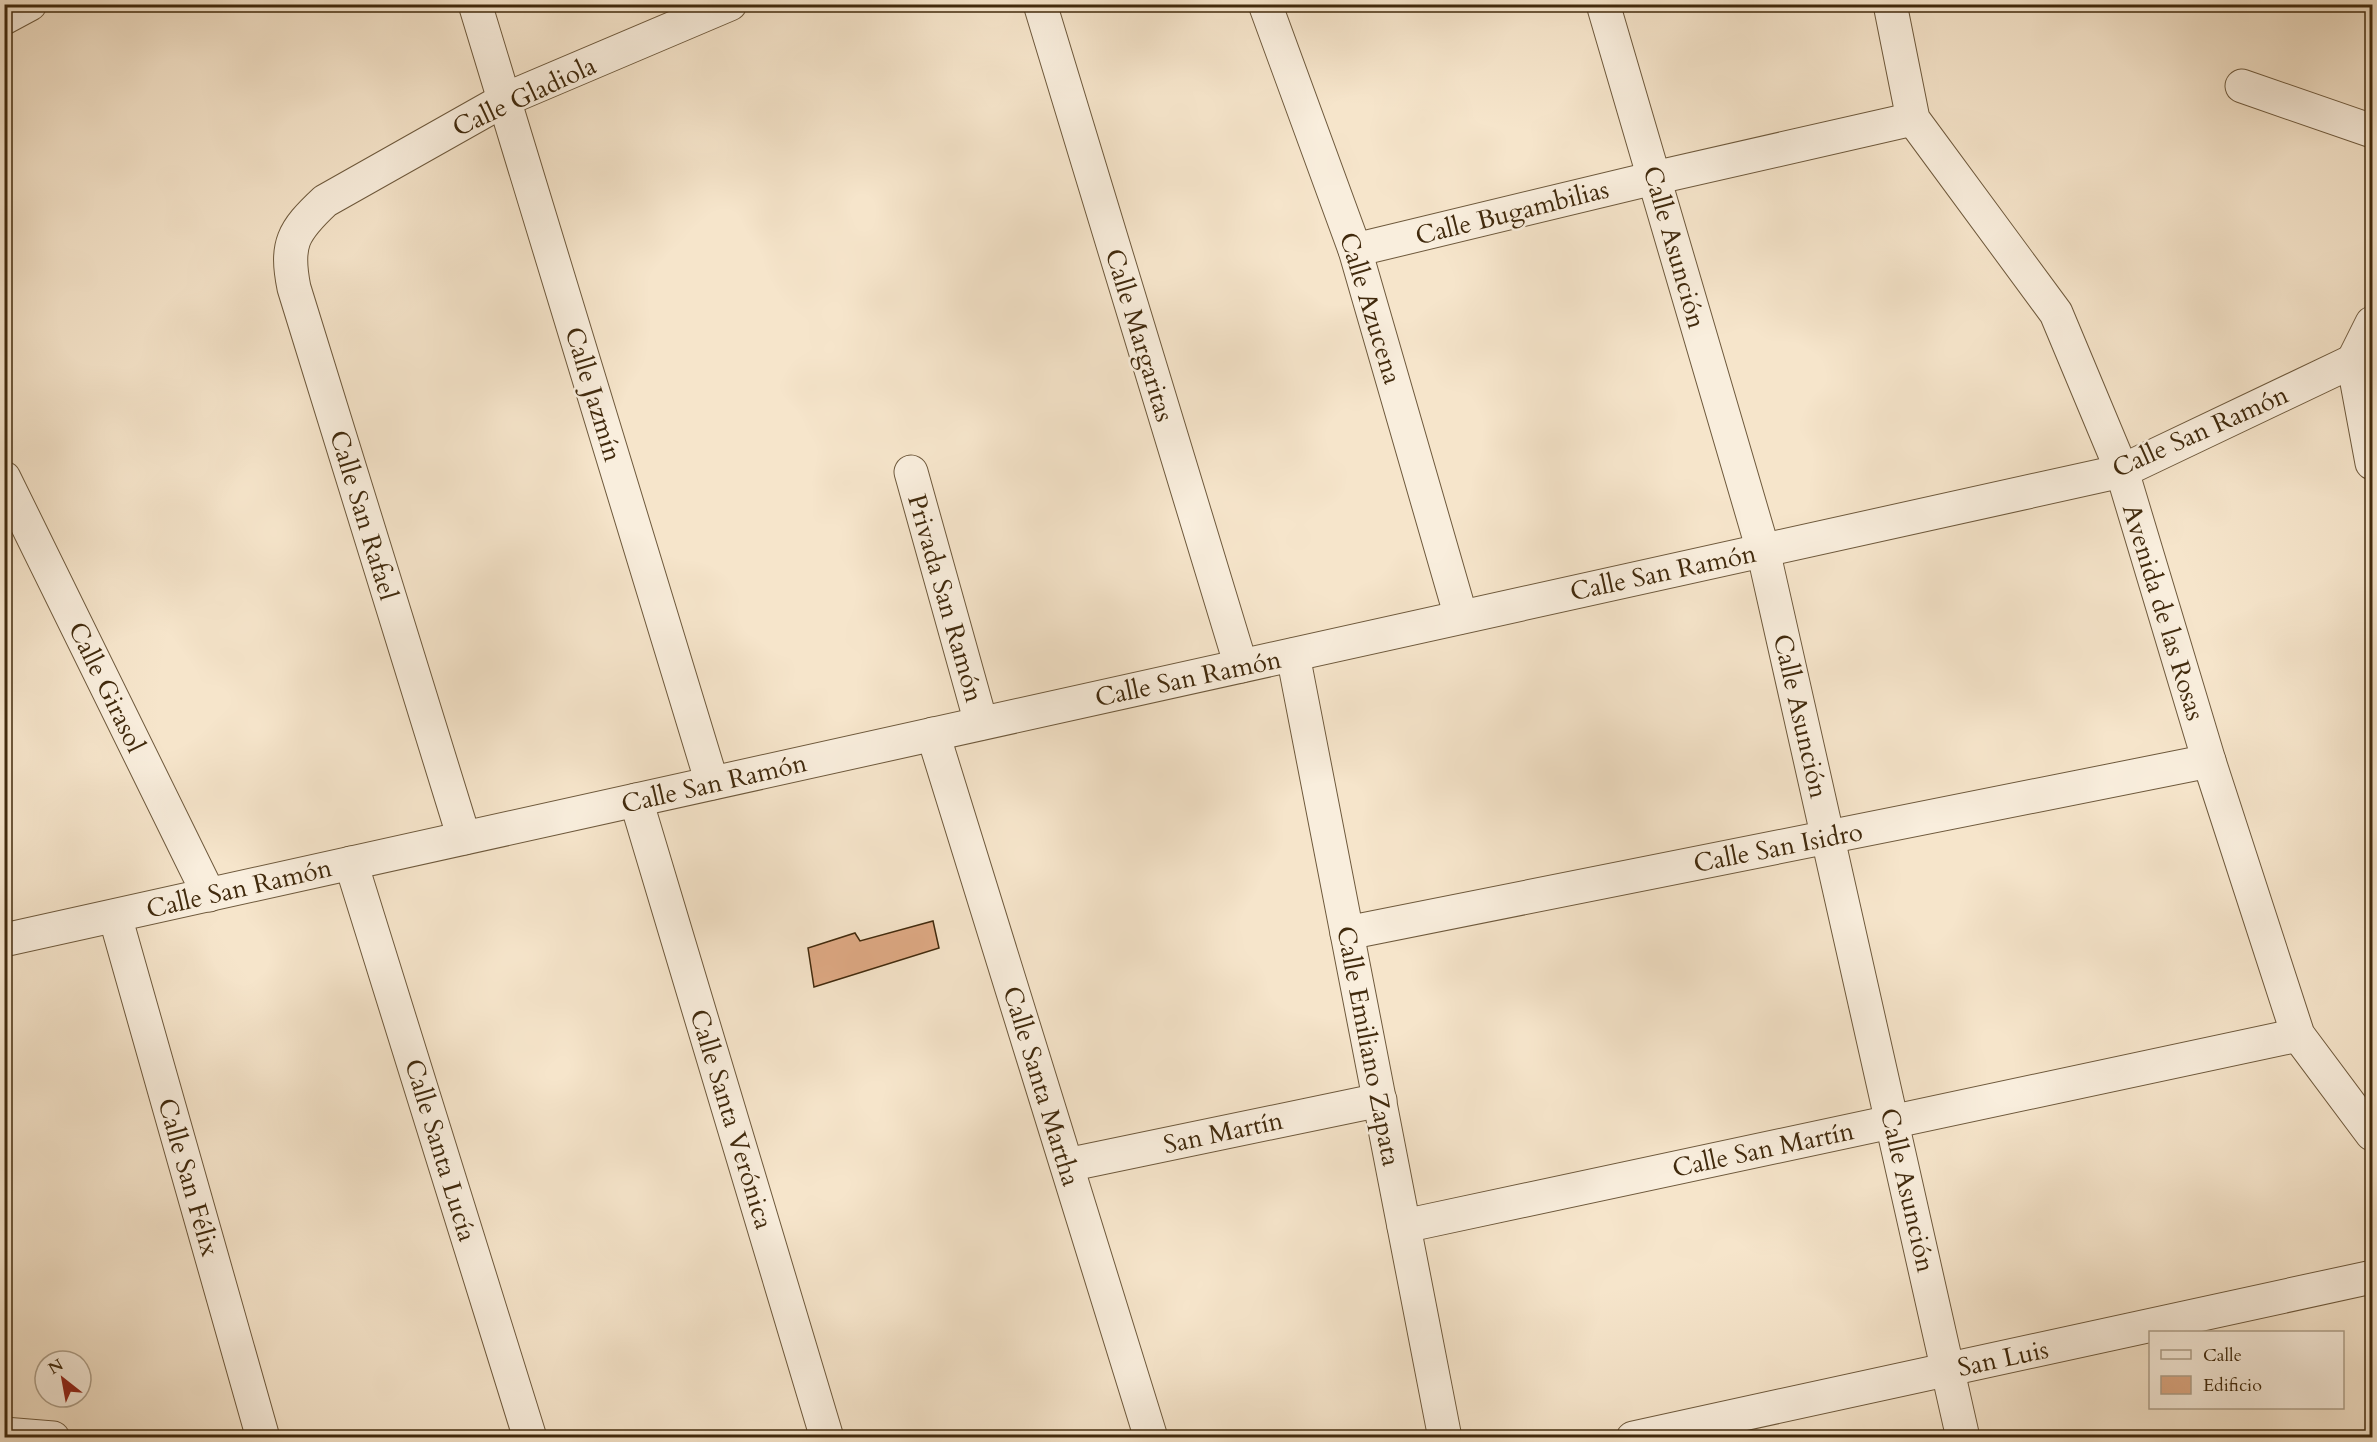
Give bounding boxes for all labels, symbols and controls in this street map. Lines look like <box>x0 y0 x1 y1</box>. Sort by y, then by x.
street label: Calle Gladiola <box>447 48 602 145</box>
street label: Calle Asunción <box>1635 162 1714 333</box>
street label: Calle Bugambilias <box>1412 172 1612 253</box>
street label: Calle Azucena <box>1331 228 1410 388</box>
street label: Calle Margaritas <box>1097 244 1182 426</box>
street label: Calle Jazmín <box>556 323 631 466</box>
street label: Calle San Ramón <box>2107 377 2294 486</box>
street label: Calle San Rafael <box>321 426 406 605</box>
street label: Privada San Ramón <box>899 490 992 706</box>
street label: Avenida de las Rosas <box>2114 500 2213 725</box>
street label: Calle San Ramón <box>1567 536 1759 609</box>
street label: Calle Girasol <box>60 616 153 759</box>
street label: Calle Asunción <box>1765 631 1836 802</box>
street label: Calle San Ramón <box>1092 642 1284 715</box>
street label: Calle San Ramón <box>618 745 810 822</box>
street label: Calle San Isidro <box>1691 814 1866 881</box>
street label: Calle San Ramón <box>143 850 335 927</box>
street label: Calle Emiliano Zapata <box>1328 923 1409 1169</box>
street label: Calle Santa Martha <box>994 982 1089 1190</box>
street label: Calle Santa Verónica <box>681 1005 782 1233</box>
street label: Calle Santa Lucía <box>396 1055 485 1246</box>
street label: Calle San Félix <box>149 1094 228 1260</box>
street label: San Martín <box>1160 1103 1286 1162</box>
street label: Calle Asunción <box>1872 1105 1943 1276</box>
street label: Calle San Martín <box>1669 1113 1857 1186</box>
legend <box>2149 1331 2344 1409</box>
street label: San Luis <box>1954 1332 2052 1385</box>
text: Calle <box>2203 1343 2242 1368</box>
north arrow <box>33 1349 93 1409</box>
text: N <box>44 1354 68 1380</box>
text: Edificio <box>2203 1373 2262 1398</box>

